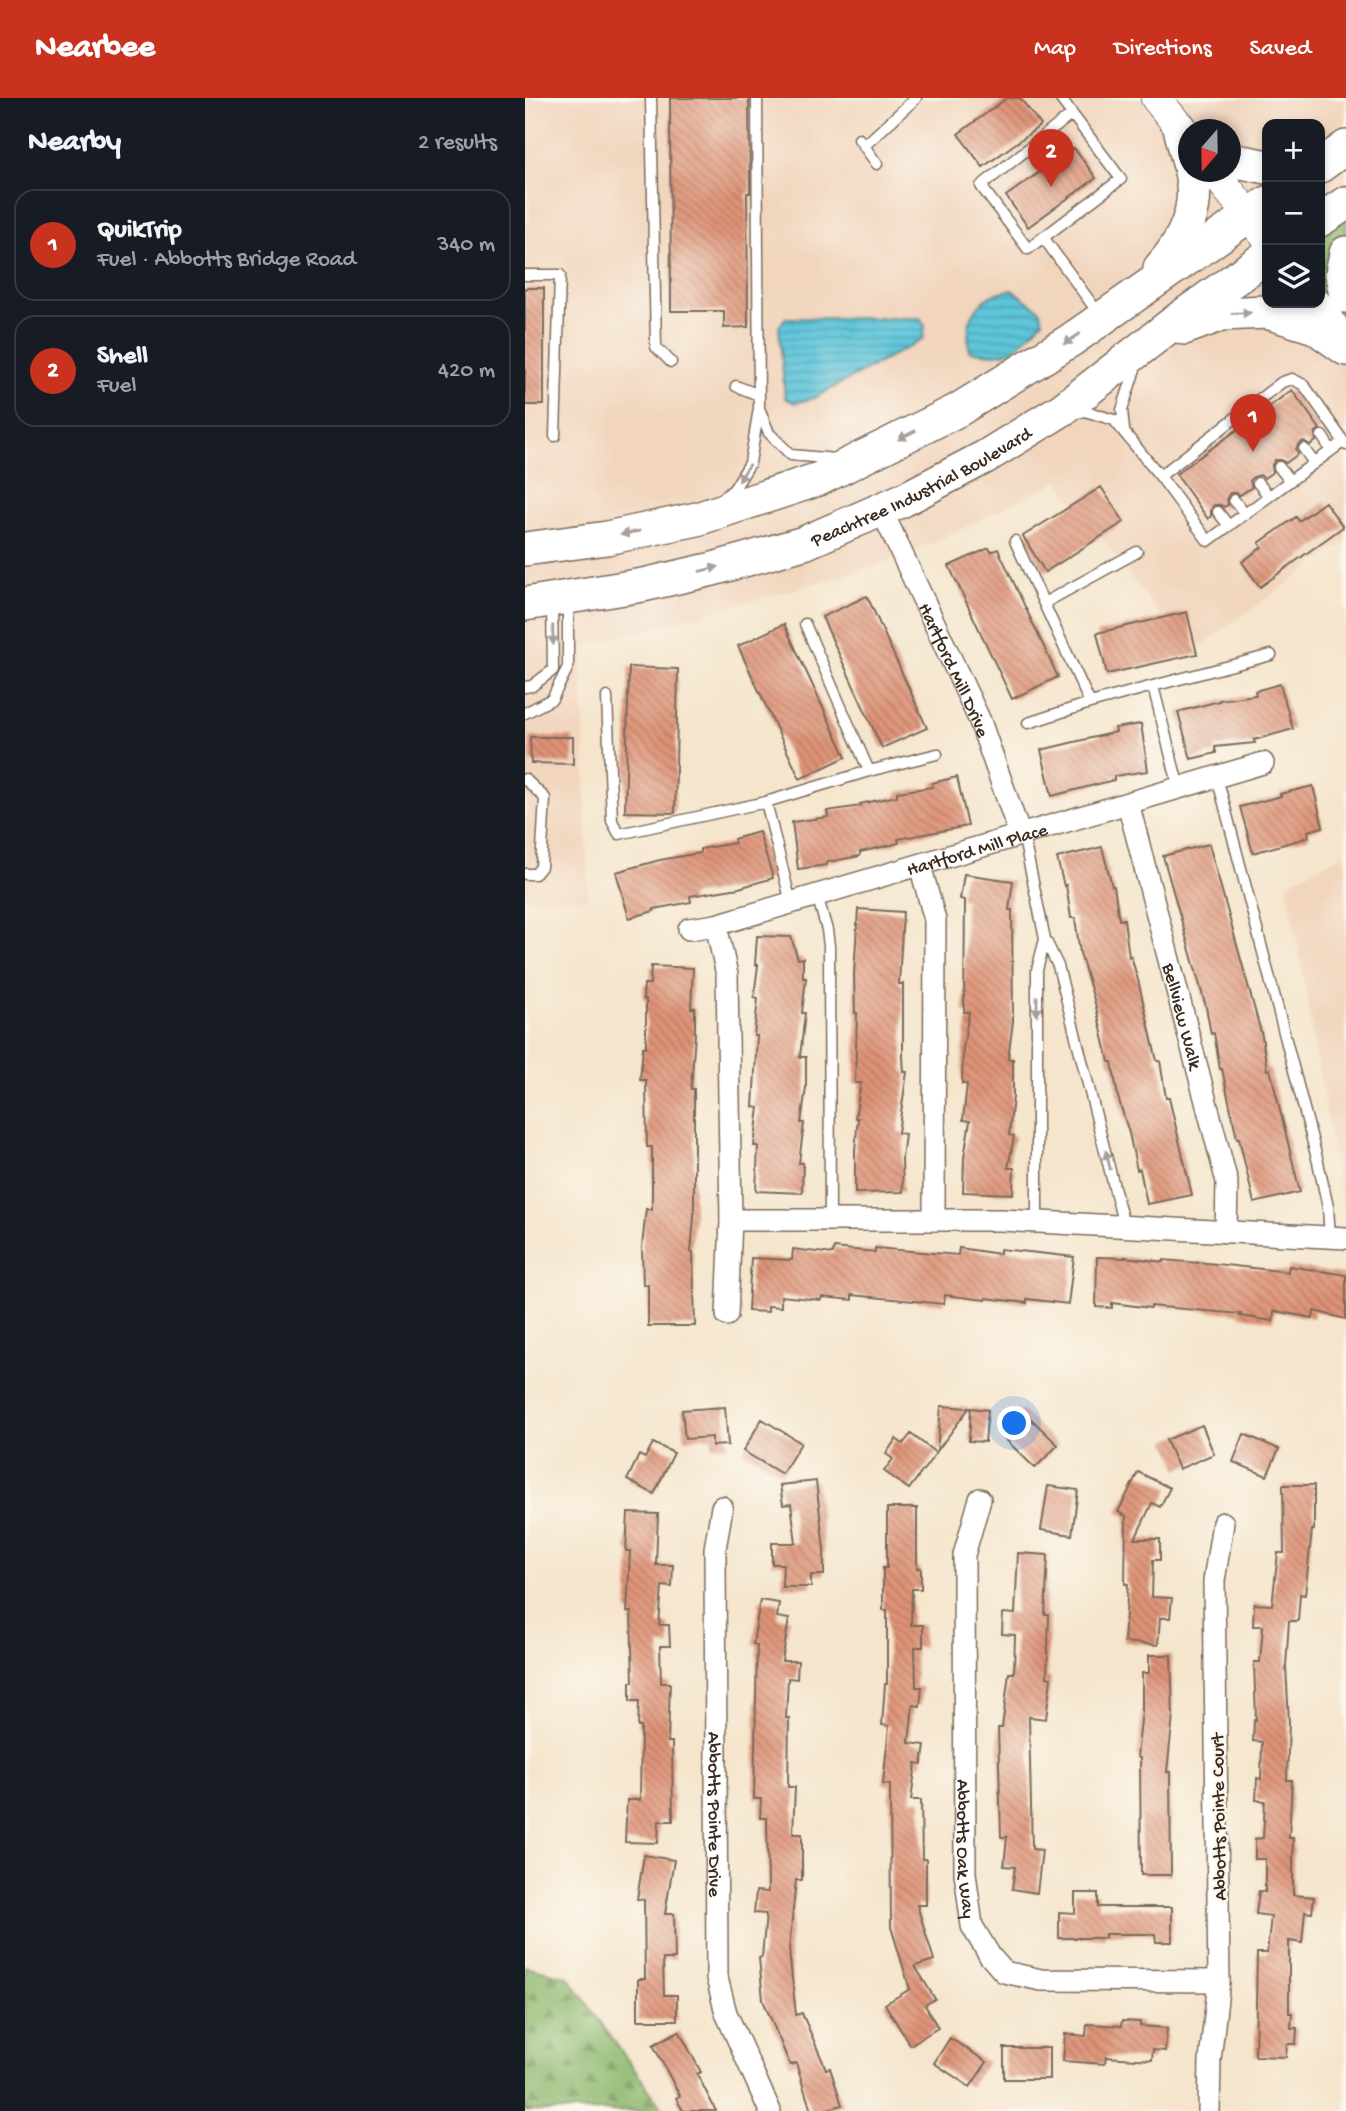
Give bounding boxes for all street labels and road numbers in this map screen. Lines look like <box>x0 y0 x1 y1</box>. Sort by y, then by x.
street label: Peachtree Industrial Boulevard <box>807 422 1038 554</box>
street label: Hartford Mill Drive <box>911 600 993 741</box>
street label: Hartford Mill Place <box>904 819 1051 883</box>
street label: Bellview Walk <box>1155 960 1205 1074</box>
street label: Abbotts Pointe Court <box>1208 1731 1233 1901</box>
street label: Abbotts Pointe Drive <box>701 1732 725 1897</box>
street label: Abbotts Oak Way <box>950 1779 979 1921</box>

